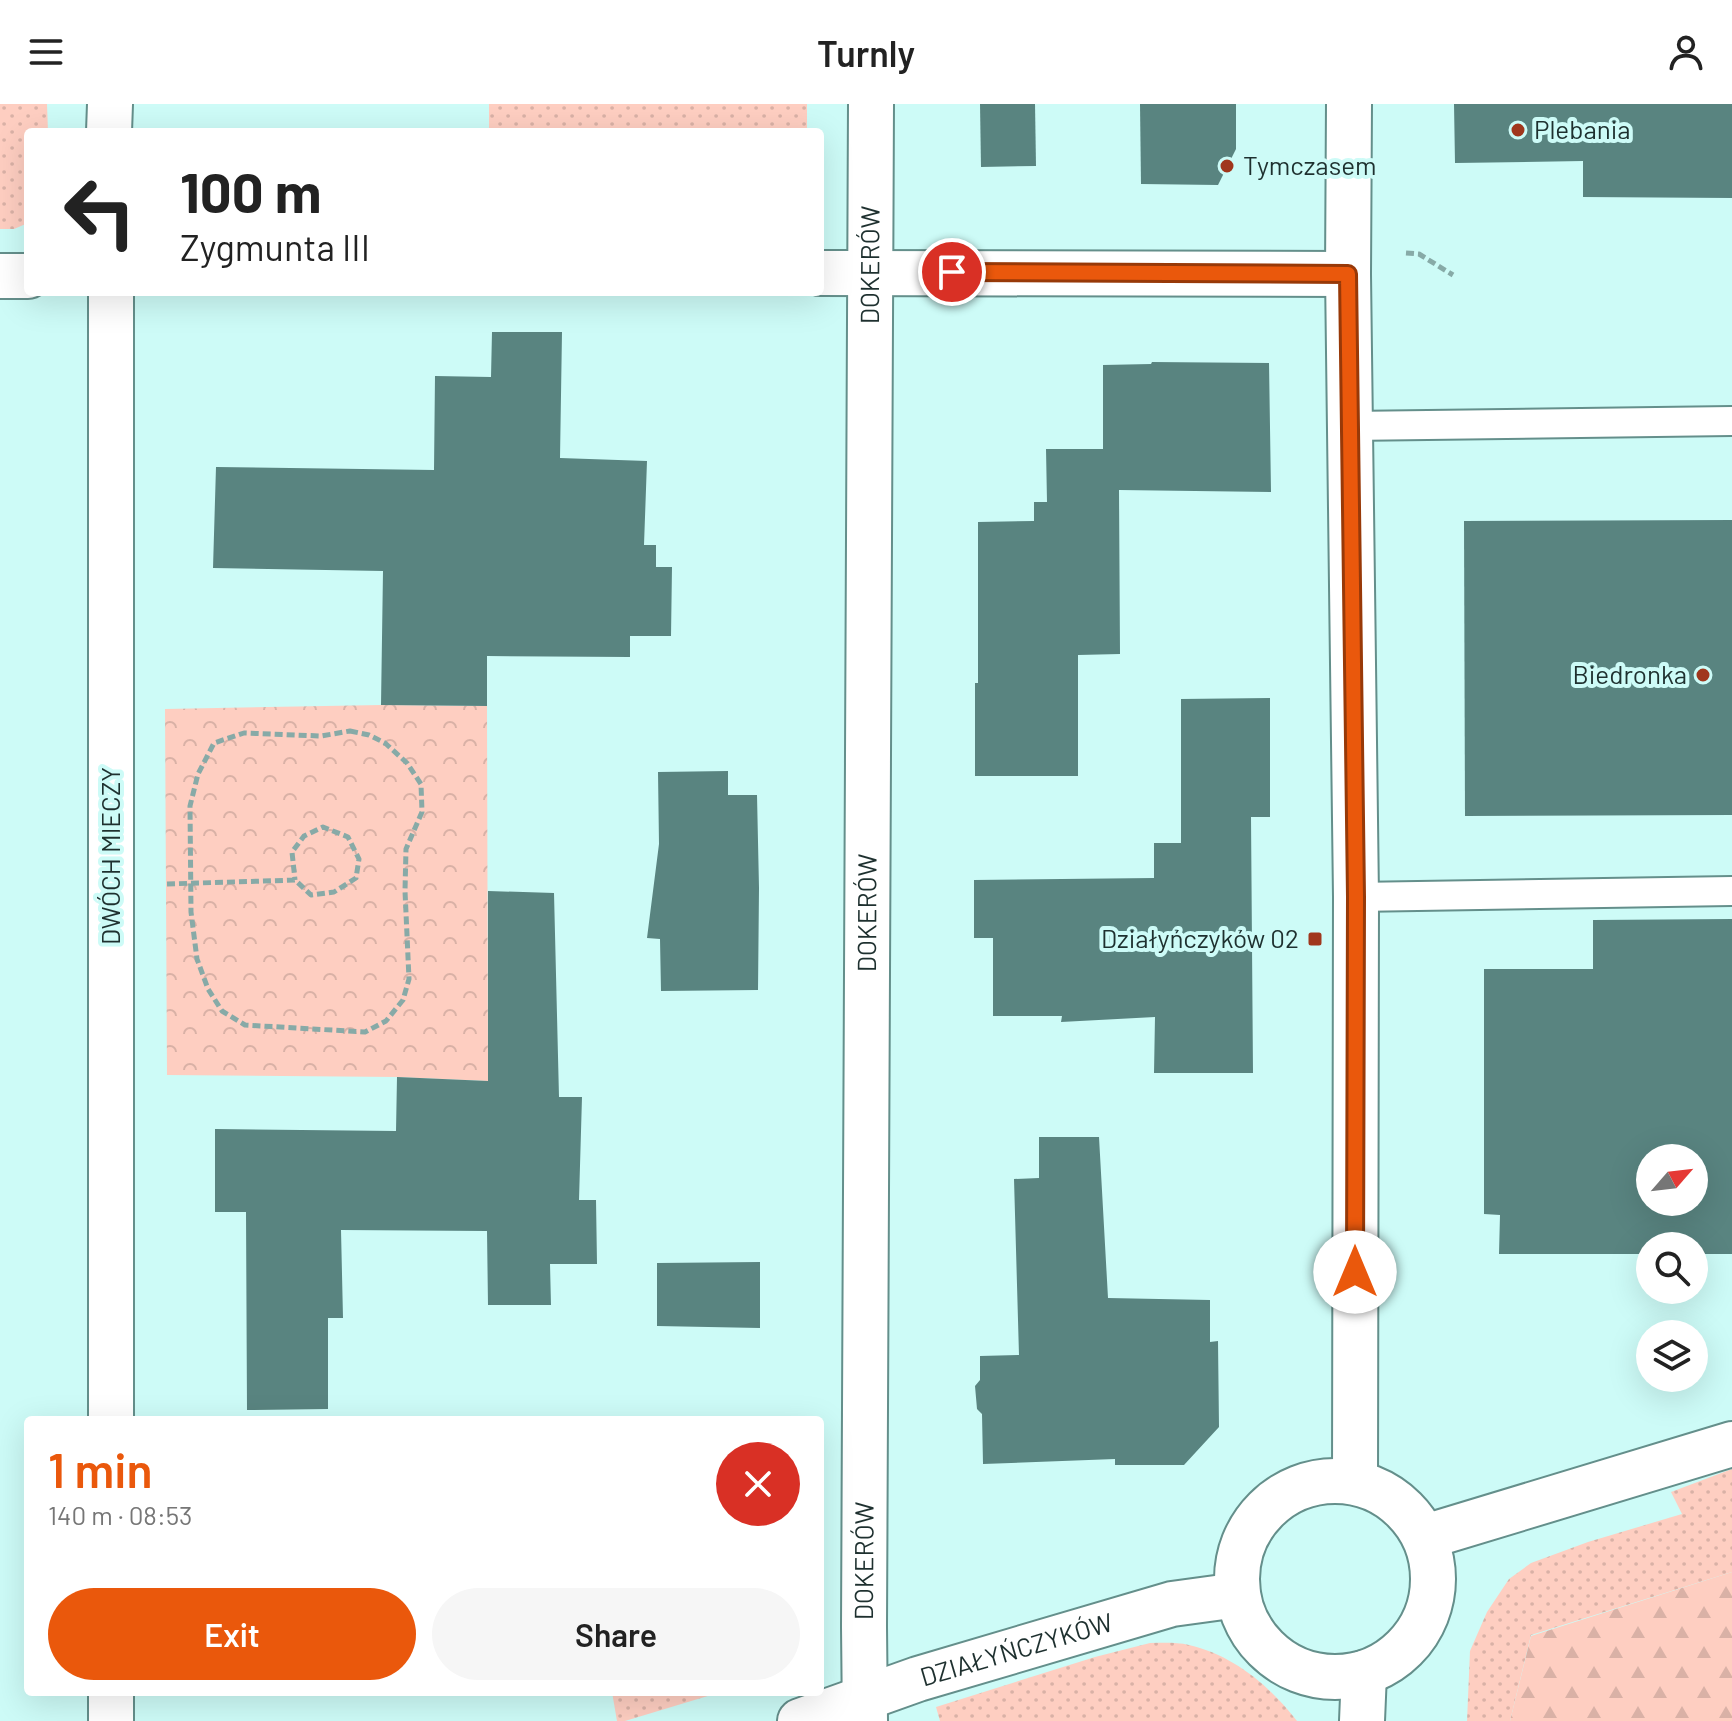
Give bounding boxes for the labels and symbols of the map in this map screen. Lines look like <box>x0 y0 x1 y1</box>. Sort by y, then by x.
place label: Plebania <box>1534 113 1631 144</box>
marker: Plebania <box>1509 121 1527 139</box>
place label: Tymczasem <box>1243 149 1377 180</box>
marker: Tymczasem <box>1218 157 1236 175</box>
street label: DOKERÓW <box>853 205 885 324</box>
pin <box>918 238 986 306</box>
place label: Biedronka <box>1572 658 1687 689</box>
marker: Biedronka <box>1694 666 1712 684</box>
street label: DWÓCH MIECZY <box>94 767 125 945</box>
street label: DOKERÓW <box>850 853 882 972</box>
place label: Działyńczyków 02 <box>1101 922 1299 953</box>
marker: Działyńczyków 02 <box>1306 930 1324 948</box>
north arrow <box>1636 1144 1708 1216</box>
position arrow <box>1313 1230 1397 1314</box>
street label: DOKERÓW <box>847 1501 879 1620</box>
street label: DZIAŁYŃCZYKÓW <box>916 1605 1116 1692</box>

